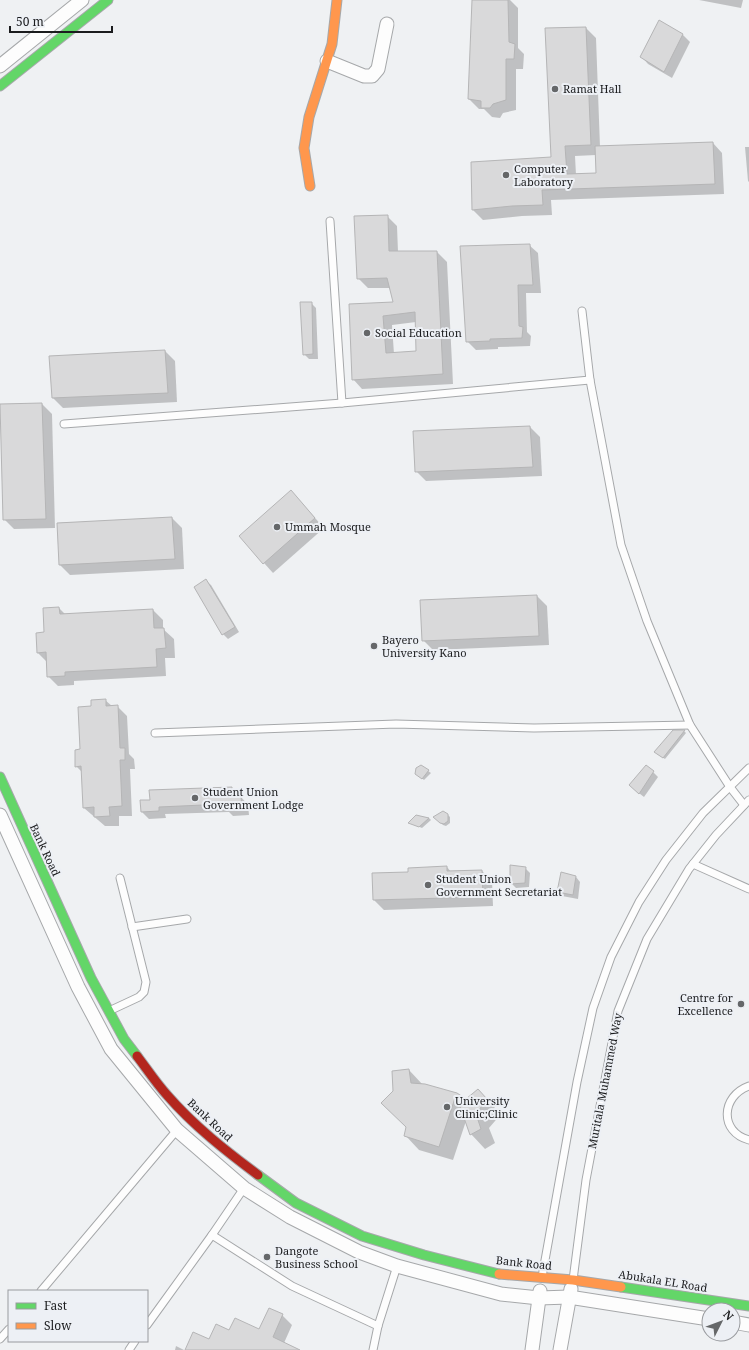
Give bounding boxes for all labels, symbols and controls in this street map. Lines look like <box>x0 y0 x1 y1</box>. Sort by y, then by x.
scale bar <box>10 8 112 34</box>
text: 50 m <box>16 13 44 30</box>
place label: Ramat Hall <box>563 81 622 96</box>
marker: Ramat Hall <box>550 84 560 94</box>
place label: Computer Laboratory <box>514 161 574 189</box>
marker: Computer Laboratory <box>501 170 511 180</box>
place label: Social Education <box>375 325 462 340</box>
marker: Social Education <box>362 328 372 338</box>
place label: Ummah Mosque <box>285 519 371 534</box>
marker: Ummah Mosque <box>272 522 282 532</box>
place label: Bayero University Kano <box>382 632 467 660</box>
marker: Bayero University Kano <box>369 641 379 651</box>
place label: Student Union Government Lodge <box>203 784 304 812</box>
marker: Student Union Government Lodge <box>190 793 200 803</box>
street label: Bank Road <box>27 821 64 879</box>
place label: Student Union Government Secretariat <box>436 871 562 899</box>
marker: Student Union Government Secretariat <box>423 880 433 890</box>
place label: Centre for Excellence <box>677 990 734 1018</box>
marker: Centre for Excellence <box>736 999 746 1009</box>
street label: Muritala Muhammed Way <box>584 1011 625 1150</box>
place label: University Clinic;Clinic <box>455 1093 518 1121</box>
street label: Bank Road <box>185 1095 236 1144</box>
marker: University Clinic;Clinic <box>442 1102 452 1112</box>
place label: Dangote Business School <box>275 1243 358 1271</box>
marker: Dangote Business School <box>262 1252 272 1262</box>
street label: Bank Road <box>495 1252 553 1273</box>
street label: Abukala EL Road <box>618 1266 709 1295</box>
legend <box>8 1290 148 1342</box>
text: Fast <box>44 1297 67 1314</box>
north arrow <box>701 1302 741 1342</box>
text: N <box>720 1307 737 1323</box>
text: Slow <box>44 1317 72 1334</box>

